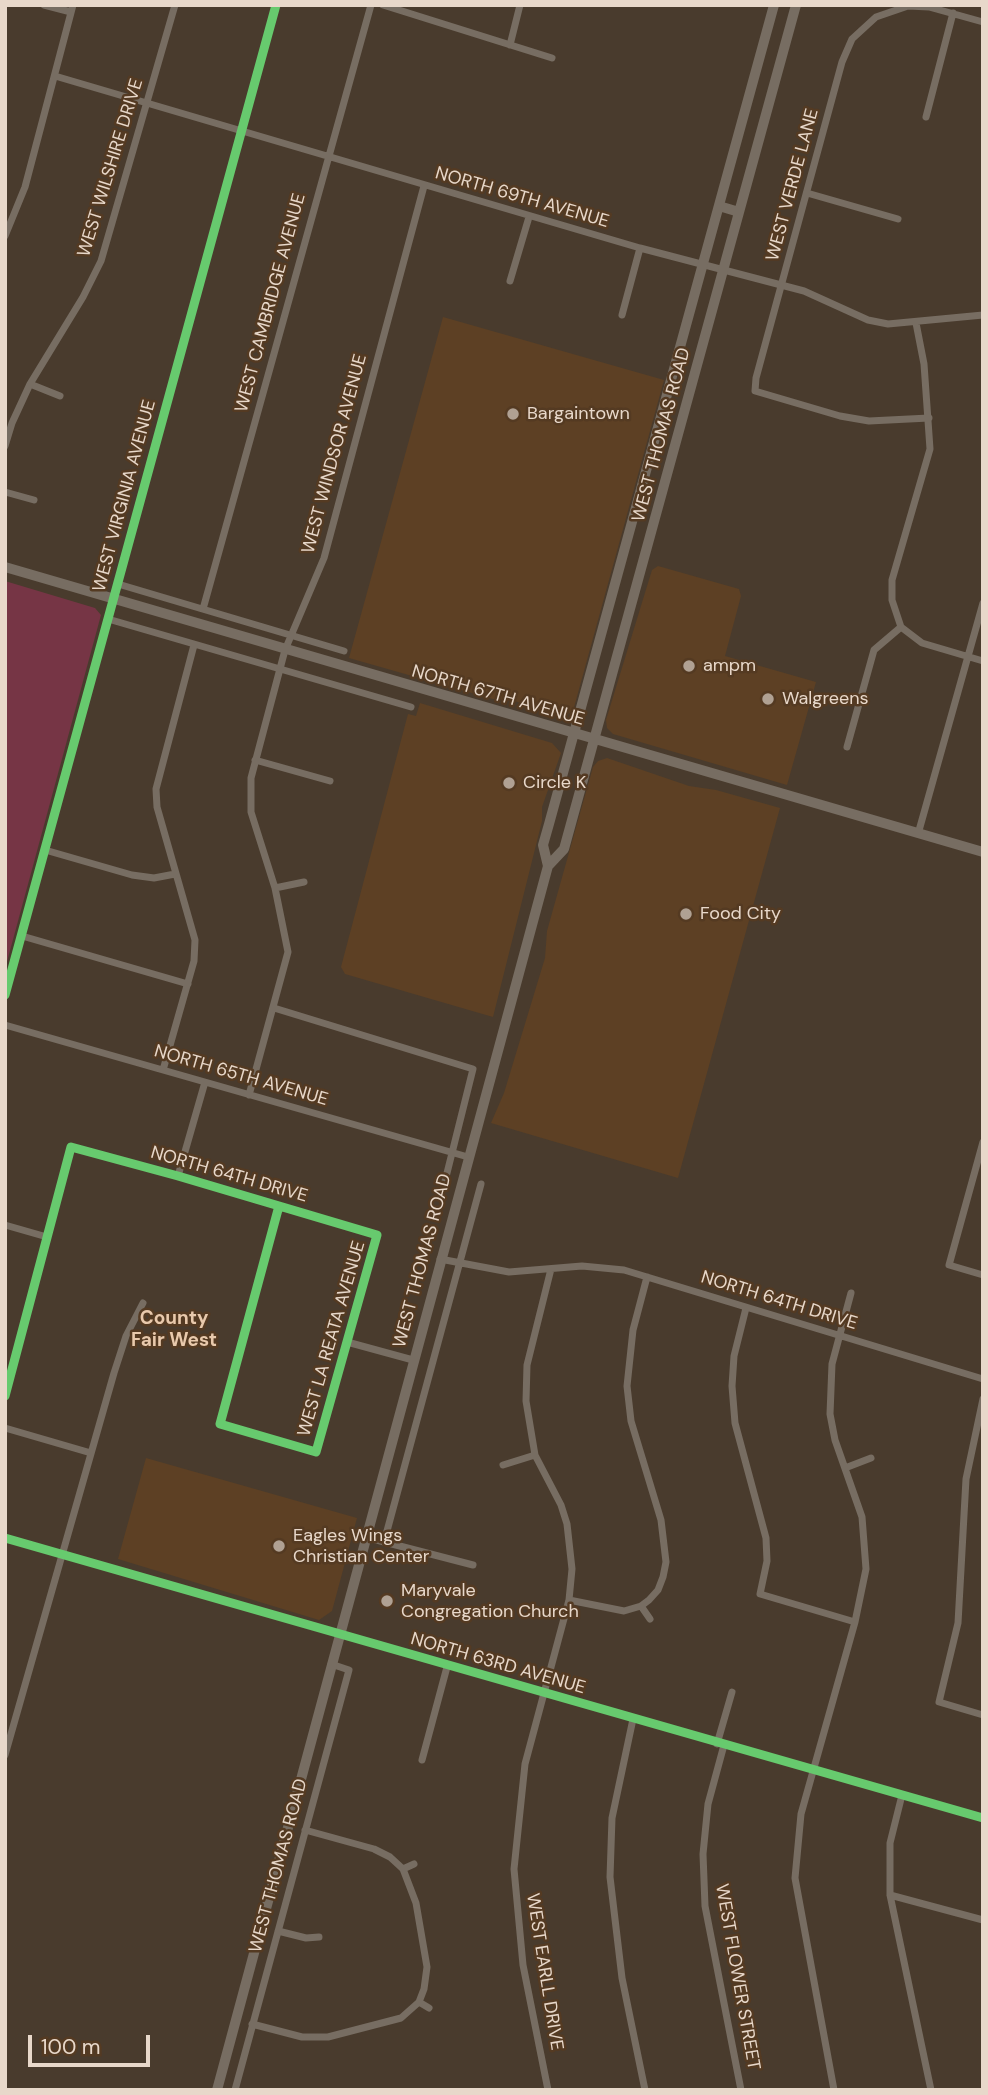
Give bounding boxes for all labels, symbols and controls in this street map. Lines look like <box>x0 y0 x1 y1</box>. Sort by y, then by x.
street label: WEST WILSHIRE DRIVE <box>74 76 148 260</box>
street label: WEST VERDE LANE <box>762 106 824 264</box>
street label: NORTH 69TH AVENUE <box>433 163 611 233</box>
street label: WEST CAMBRIDGE AVENUE <box>231 191 311 415</box>
street label: WEST THOMAS ROAD <box>628 346 696 524</box>
street label: WEST WINDSOR AVENUE <box>298 352 372 556</box>
street label: WEST VIRGINIA AVENUE <box>89 398 161 594</box>
place label: Bargaintown <box>527 403 630 425</box>
marker: Bargaintown <box>505 406 521 422</box>
place label: ampm <box>703 655 756 677</box>
marker: ampm <box>681 658 697 674</box>
street label: NORTH 67TH AVENUE <box>409 661 587 731</box>
place label: Walgreens <box>782 688 869 710</box>
marker: Walgreens <box>760 691 776 707</box>
place label: Circle K <box>523 772 586 794</box>
marker: Circle K <box>501 775 517 791</box>
place label: Food City <box>700 903 781 925</box>
marker: Food City <box>678 906 694 922</box>
street label: NORTH 65TH AVENUE <box>152 1041 330 1111</box>
street label: NORTH 64TH DRIVE <box>148 1142 310 1208</box>
street label: WEST THOMAS ROAD <box>389 1172 457 1350</box>
street label: WEST LA REATA AVENUE <box>294 1239 370 1439</box>
street label: NORTH 64TH DRIVE <box>698 1267 860 1335</box>
district label: County Fair West <box>131 1308 217 1352</box>
place label: Eagles Wings Christian Center <box>293 1525 429 1568</box>
marker: Eagles Wings Christian Center <box>271 1538 287 1554</box>
place label: Maryvale Congregation Church <box>401 1580 579 1622</box>
marker: Maryvale Congregation Church <box>379 1593 395 1609</box>
street label: NORTH 63RD AVENUE <box>408 1629 588 1699</box>
street label: WEST THOMAS ROAD <box>245 1777 313 1955</box>
street label: WEST FLOWER STREET <box>710 1882 764 2072</box>
street label: WEST EARLL DRIVE <box>521 1892 567 2052</box>
scale bar <box>32 2022 154 2066</box>
text: 100 m <box>41 2033 101 2061</box>

